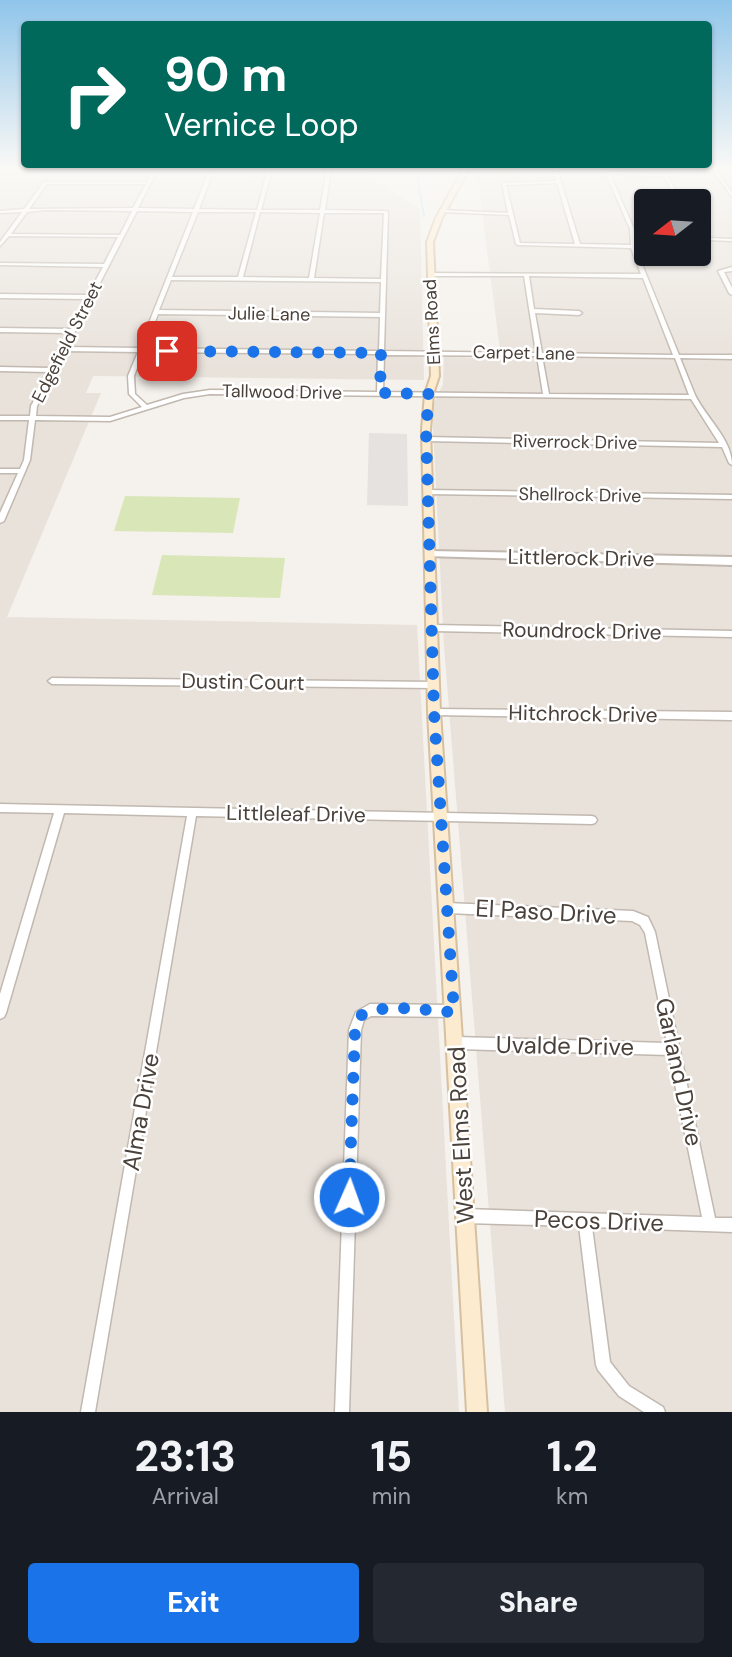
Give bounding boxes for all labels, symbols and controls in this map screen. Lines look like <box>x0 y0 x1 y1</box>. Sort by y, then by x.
text: 90 m <box>164 42 287 106</box>
icon: right <box>49 49 140 140</box>
text: Vernice Loop <box>164 104 359 146</box>
north arrow <box>634 189 710 266</box>
map controls <box>634 189 711 266</box>
street label: Edgefield Street <box>26 277 108 407</box>
street label: Elms Road <box>418 278 446 366</box>
street label: Julie Lane <box>228 301 310 327</box>
pin <box>137 321 197 381</box>
icon: arrive <box>148 332 186 370</box>
street label: Carpet Lane <box>473 340 575 366</box>
street label: Tallwood Drive <box>222 379 342 405</box>
street label: Riverrock Drive <box>512 429 638 455</box>
street label: Shellrock Drive <box>518 482 642 508</box>
street label: Littlerock Drive <box>507 543 655 573</box>
street label: Roundrock Drive <box>502 616 662 646</box>
street label: Dustin Court <box>181 667 305 697</box>
street label: Hitchrock Drive <box>508 699 658 729</box>
street label: Littleleaf Drive <box>226 799 366 829</box>
street label: El Paso Drive <box>475 892 617 931</box>
street label: Garland Drive <box>649 995 710 1149</box>
street label: Uvalde Drive <box>496 1029 634 1062</box>
street label: West Elms Road <box>440 1046 481 1224</box>
street label: Alma Drive <box>115 1051 166 1173</box>
position arrow <box>312 1160 386 1234</box>
street label: Pecos Drive <box>533 1203 665 1238</box>
text: 23:13 <box>135 1429 236 1484</box>
text: 15 <box>371 1429 412 1484</box>
text: 1.2 <box>547 1429 597 1484</box>
text: Arrival <box>152 1481 219 1511</box>
text: min <box>372 1481 411 1511</box>
text: km <box>556 1481 588 1511</box>
button: Exit <box>28 1563 359 1643</box>
button: Share <box>373 1563 704 1643</box>

